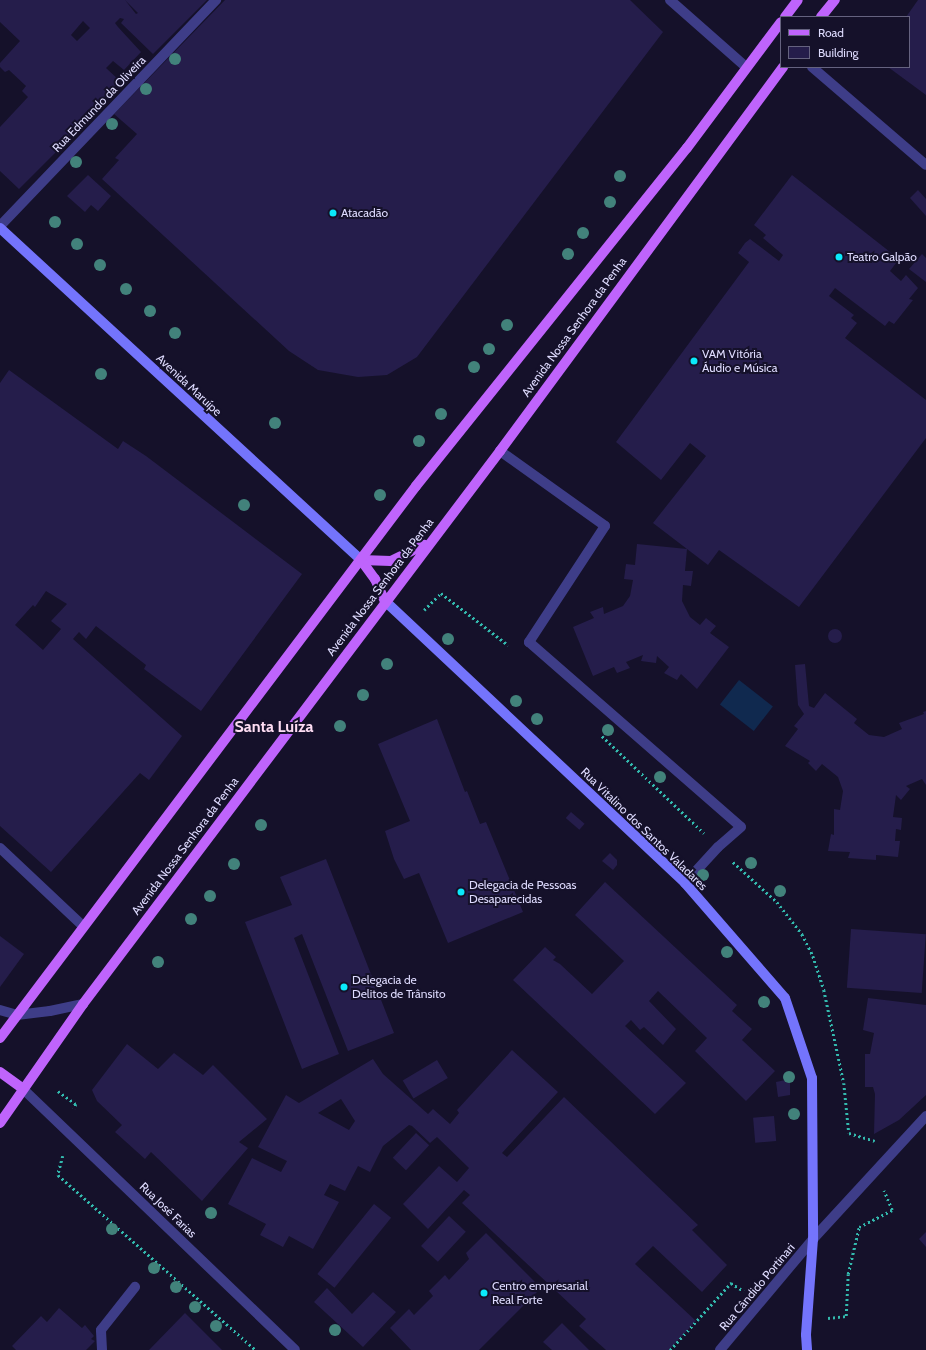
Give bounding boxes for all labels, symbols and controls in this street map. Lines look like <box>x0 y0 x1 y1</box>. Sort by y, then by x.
legend <box>780 16 910 68</box>
text: Road <box>818 25 844 40</box>
text: Building <box>818 45 859 60</box>
street label: Rua Edmundo da Oliveira <box>49 53 149 155</box>
place label: Atacadão <box>341 206 388 220</box>
marker: Atacadão <box>328 208 338 218</box>
place label: Teatro Galpão <box>847 250 917 264</box>
marker: Teatro Galpão <box>834 252 844 262</box>
street label: Avenida Nossa Senhora da Penha <box>519 255 629 399</box>
place label: VAM Vitória Áudio e Música <box>702 347 777 375</box>
street label: Avenida Maruípe <box>153 351 225 419</box>
marker: VAM Vitória Áudio e Música <box>689 356 699 366</box>
street label: Avenida Nossa Senhora da Penha <box>324 515 436 659</box>
district label: Santa Luíza <box>234 717 314 737</box>
street label: Rua Vitalino dos Santos Valadares <box>578 765 710 893</box>
street label: Avenida Nossa Senhora da Penha <box>129 774 241 918</box>
place label: Delegacia de Pessoas Desaparecidas <box>469 878 577 906</box>
marker: Delegacia de Pessoas Desaparecidas <box>456 887 466 897</box>
place label: Delegacia de Delitos de Trânsito <box>352 973 446 1001</box>
marker: Delegacia de Delitos de Trânsito <box>339 982 349 992</box>
street label: Rua José Farias <box>137 1179 199 1241</box>
street label: Rua Cândido Portinari <box>716 1240 798 1334</box>
place label: Centro empresarial Real Forte <box>492 1279 588 1307</box>
marker: Centro empresarial Real Forte <box>479 1288 489 1298</box>

